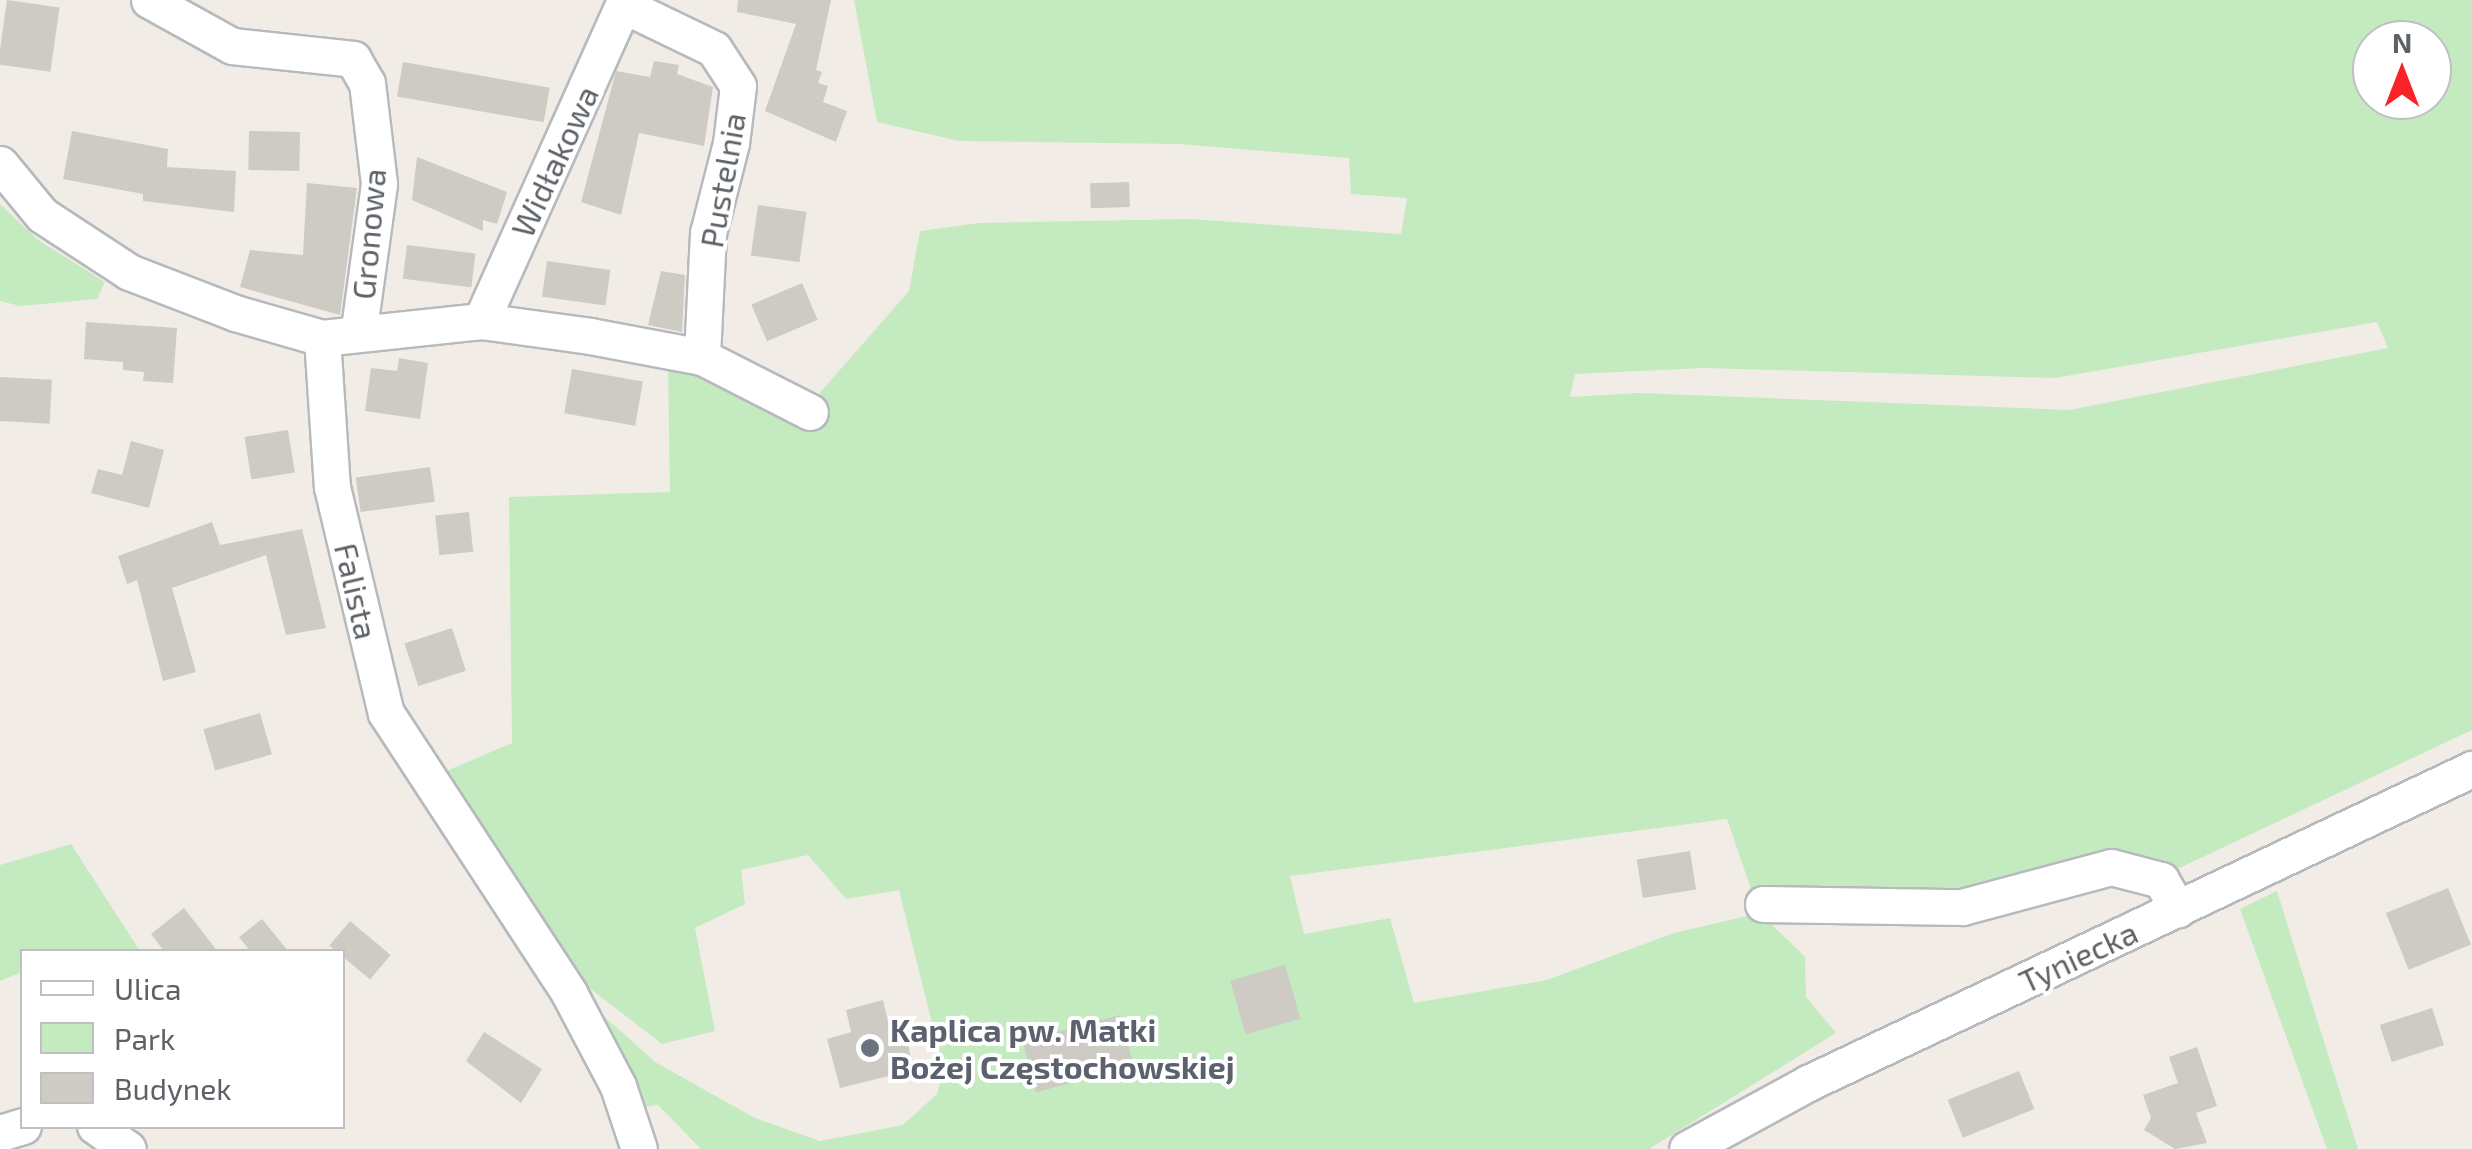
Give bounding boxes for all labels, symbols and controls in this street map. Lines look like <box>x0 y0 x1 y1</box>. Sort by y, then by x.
north arrow <box>2352 20 2452 120</box>
text: N <box>2392 25 2412 59</box>
street label: Widłakowa <box>502 79 606 243</box>
street label: Pustelnia <box>691 110 753 250</box>
street label: Gronowa <box>343 167 393 301</box>
street label: Falista <box>327 539 387 643</box>
street label: Tyniecka <box>2013 912 2143 1000</box>
legend <box>20 949 345 1129</box>
text: Ulica <box>114 970 181 1006</box>
place label: Kaplica pw. Matki Bożej Częstochowskiej <box>890 1011 1235 1086</box>
text: Park <box>114 1020 175 1056</box>
marker: Kaplica pw. Matki Bożej Częstochowskiej <box>859 1037 881 1059</box>
text: Budynek <box>114 1070 232 1106</box>

